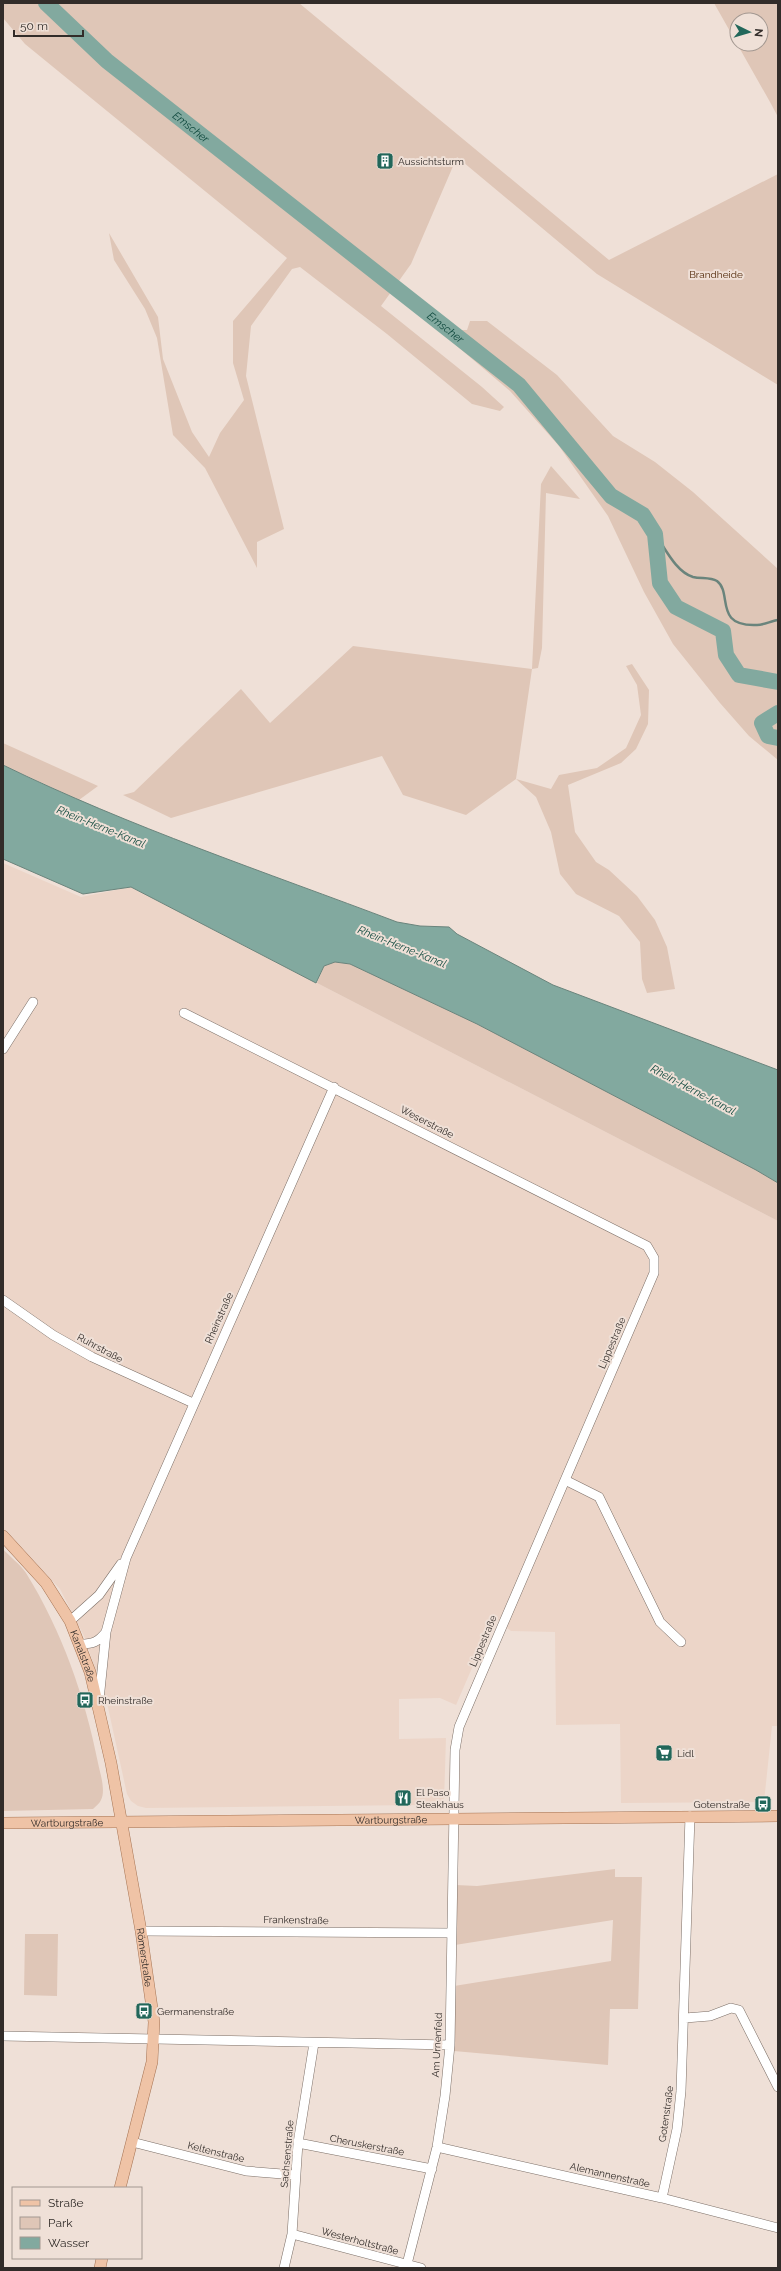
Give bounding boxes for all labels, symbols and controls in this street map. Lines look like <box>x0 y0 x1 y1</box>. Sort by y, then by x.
scale bar <box>14 12 83 38</box>
north arrow <box>729 12 769 52</box>
text: 50 m <box>20 19 48 33</box>
text: N <box>752 28 765 38</box>
water label: Emscher <box>170 109 213 146</box>
building icon: Aussichtsturm <box>375 151 395 171</box>
place label: Aussichtsturm <box>398 156 464 167</box>
park label: Brandheide <box>689 269 743 280</box>
water label: Emscher <box>425 309 467 346</box>
water label: Rhein-Herne-Kanal <box>55 803 147 851</box>
water label: Rhein-Herne-Kanal <box>356 923 448 971</box>
water label: Rhein-Herne-Kanal <box>648 1062 738 1118</box>
street label: Weserstraße <box>398 1104 456 1140</box>
street label: Rheinstraße <box>203 1291 235 1345</box>
street label: Lippestraße <box>596 1316 628 1370</box>
street label: Ruhrstraße <box>75 1331 125 1365</box>
street label: Lippestraße <box>467 1614 499 1668</box>
street label: Kanalstraße <box>69 1628 98 1683</box>
bus stop icon: Rheinstraße <box>75 1690 95 1710</box>
place label: Rheinstraße <box>98 1695 153 1706</box>
supermarket icon: Lidl <box>654 1743 674 1763</box>
place label: Lidl <box>677 1748 694 1759</box>
place label: El Paso Steakhaus <box>416 1787 464 1810</box>
restaurant icon: El Paso Steakhaus <box>393 1788 413 1808</box>
bus stop icon: Gotenstraße <box>753 1794 773 1814</box>
place label: Gotenstraße <box>694 1799 750 1810</box>
street label: Wartburgstraße <box>355 1814 427 1825</box>
street label: Wartburgstraße <box>31 1817 103 1828</box>
street label: Frankenstraße <box>263 1914 329 1926</box>
street label: Römerstraße <box>135 1927 154 1988</box>
bus stop icon: Germanenstraße <box>134 2001 154 2021</box>
place label: Germanenstraße <box>157 2006 234 2017</box>
street label: Am Urnenfeld <box>430 2012 444 2078</box>
street label: Gotenstraße <box>657 2085 675 2143</box>
street label: Sachsenstraße <box>279 2120 295 2188</box>
street label: Cheruskerstraße <box>329 2132 405 2158</box>
street label: Keltenstraße <box>186 2140 246 2164</box>
street label: Alemannenstraße <box>569 2160 651 2190</box>
legend <box>12 2187 142 2259</box>
text: Straße <box>48 2196 84 2210</box>
text: Park <box>48 2216 73 2230</box>
street label: Westerholtstraße <box>320 2225 400 2257</box>
text: Wasser <box>48 2236 90 2250</box>

